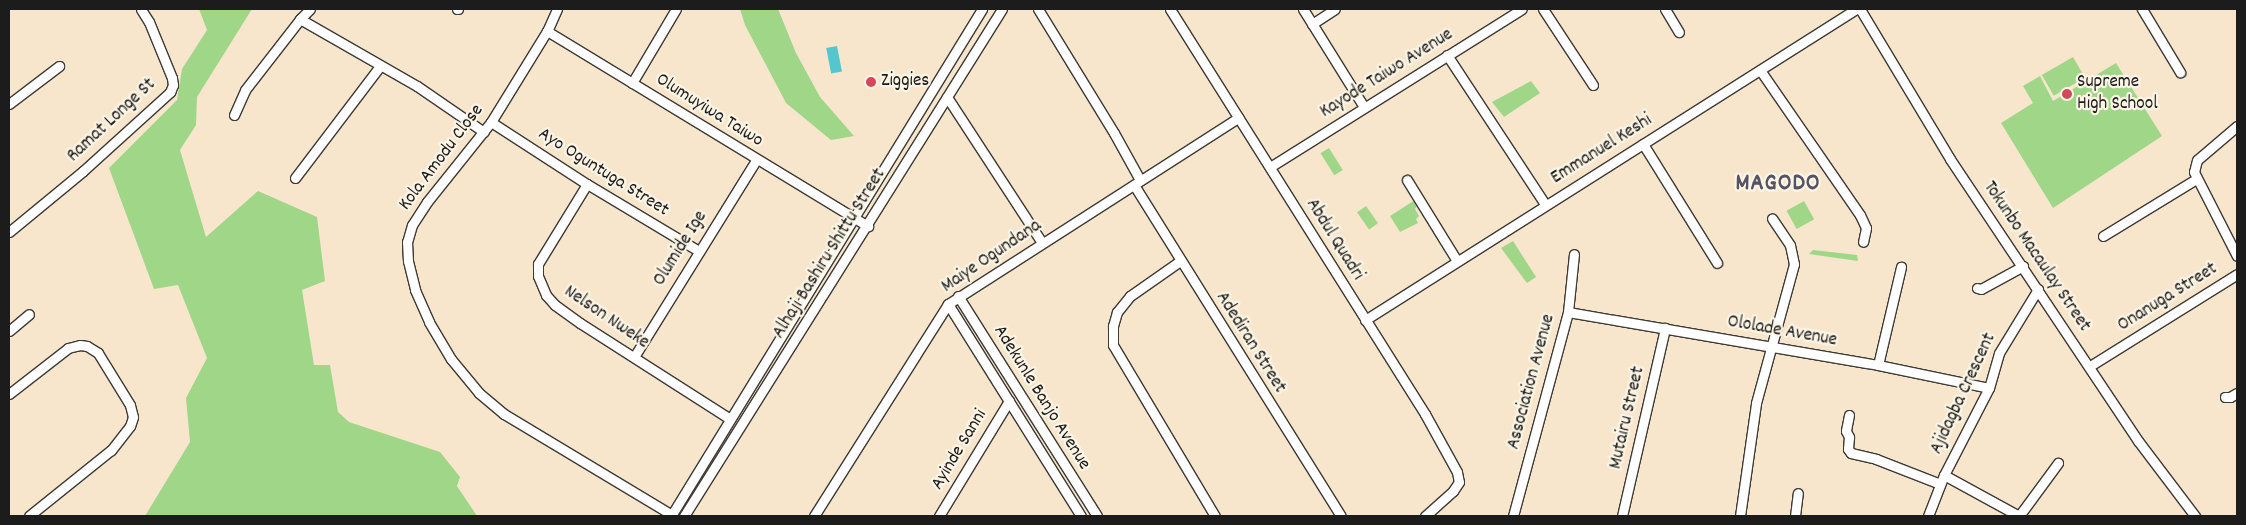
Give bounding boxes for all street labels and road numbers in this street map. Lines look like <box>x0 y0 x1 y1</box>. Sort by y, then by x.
street label: Kayode Taiwo Avenue <box>1316 24 1458 124</box>
street label: Olumuyiwa Taiwo <box>651 69 767 153</box>
street label: Ramat Longe St <box>63 74 161 168</box>
street label: Kola Amodu Close <box>395 100 489 216</box>
street label: Emmanuel Keshi <box>1547 110 1657 190</box>
street label: Ayo Oguntuga Street <box>533 124 673 222</box>
street label: Alhaji Bashiru Shittu Street <box>768 165 892 343</box>
street label: Tokunbo Macaulay Street <box>1977 177 2095 337</box>
street label: Abdul Quadri <box>1300 195 1368 285</box>
street label: Olumide Ige <box>649 207 713 291</box>
street label: Maiye Ogundana <box>938 215 1046 299</box>
street label: Onanuga Street <box>2114 258 2222 338</box>
street label: Nelson Nweke <box>559 281 653 355</box>
street label: Adediran Street <box>1210 288 1290 398</box>
street label: Ololade Avenue <box>1725 311 1839 353</box>
street label: Association Avenue <box>1503 312 1561 452</box>
street label: Adekunle Banjo Avenue <box>987 322 1095 474</box>
street label: Ajidagba Crescent <box>1926 330 2002 458</box>
street label: Mutairu Street <box>1605 365 1651 471</box>
street label: Ayinde Sanni <box>927 405 993 495</box>

